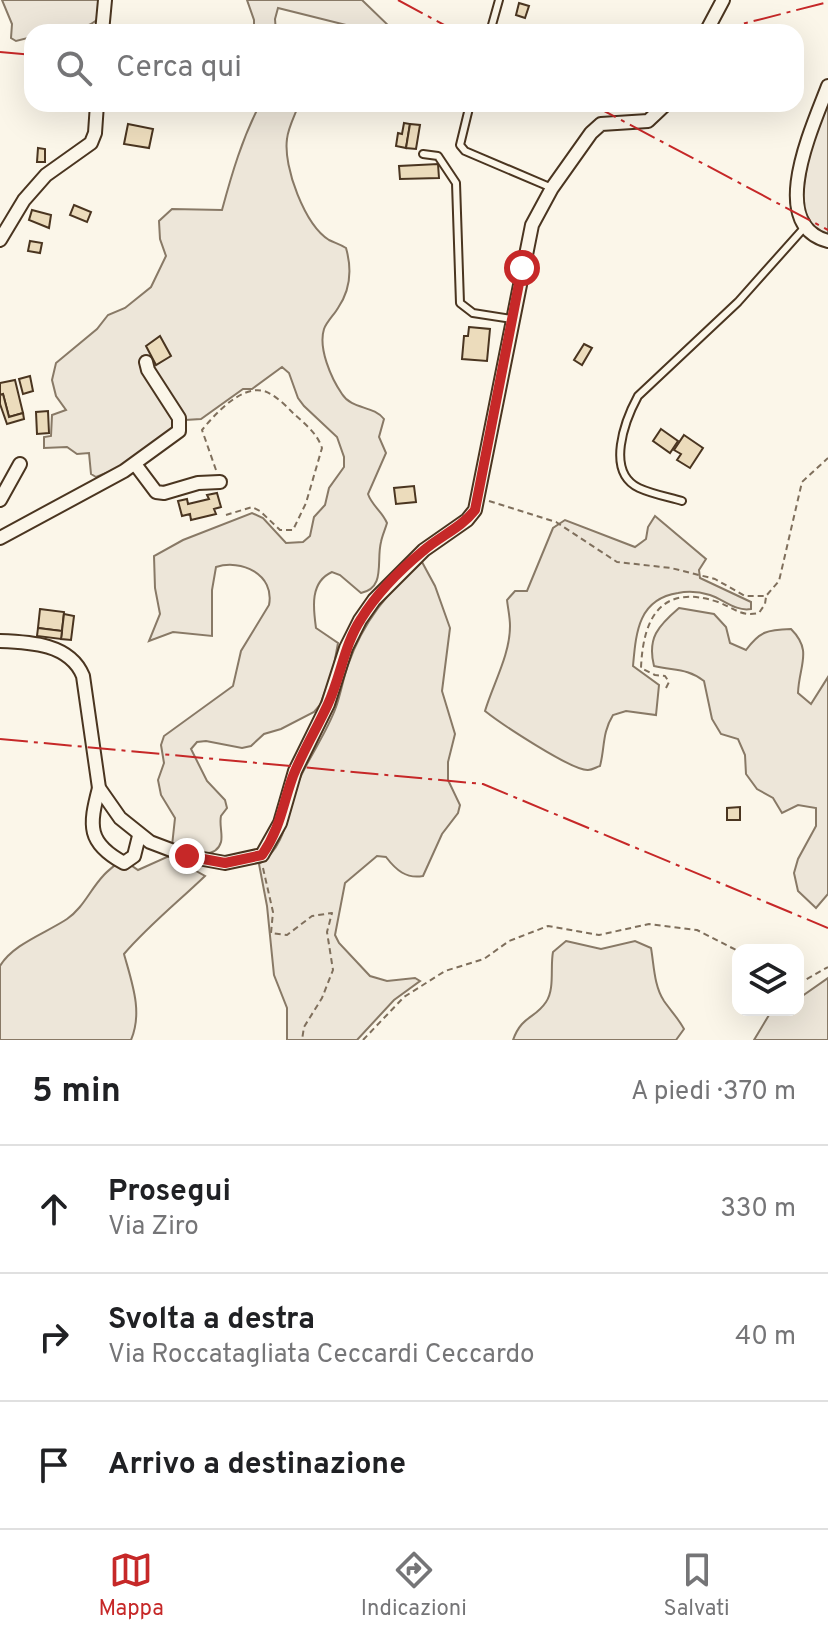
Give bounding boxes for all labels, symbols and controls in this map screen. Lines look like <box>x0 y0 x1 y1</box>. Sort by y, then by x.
search box <box>24 24 804 112</box>
icon: search <box>52 46 96 90</box>
text: Cerca qui <box>116 50 242 87</box>
route start <box>504 250 540 286</box>
route end <box>169 838 205 874</box>
map controls <box>732 944 804 1016</box>
button: layers <box>732 944 804 1016</box>
text: 5 min <box>32 1071 121 1114</box>
text: A piedi · 370 m <box>631 1076 796 1109</box>
text: Prosegui <box>108 1174 231 1211</box>
icon: ahead <box>32 1187 76 1231</box>
text: 330 m <box>720 1193 796 1226</box>
text: Via Ziro <box>108 1211 199 1244</box>
text: Svolta a destra <box>108 1302 315 1339</box>
icon: right <box>32 1315 76 1359</box>
text: 40 m <box>735 1321 796 1354</box>
text: Via Roccatagliata Ceccardi Ceccardo <box>108 1339 535 1372</box>
icon: arrive <box>32 1443 76 1487</box>
text: Arrivo a destinazione <box>108 1447 406 1484</box>
tab: Mappa <box>98 1548 164 1623</box>
tab: Indicazioni <box>361 1548 467 1623</box>
tab: Salvati <box>664 1548 730 1623</box>

